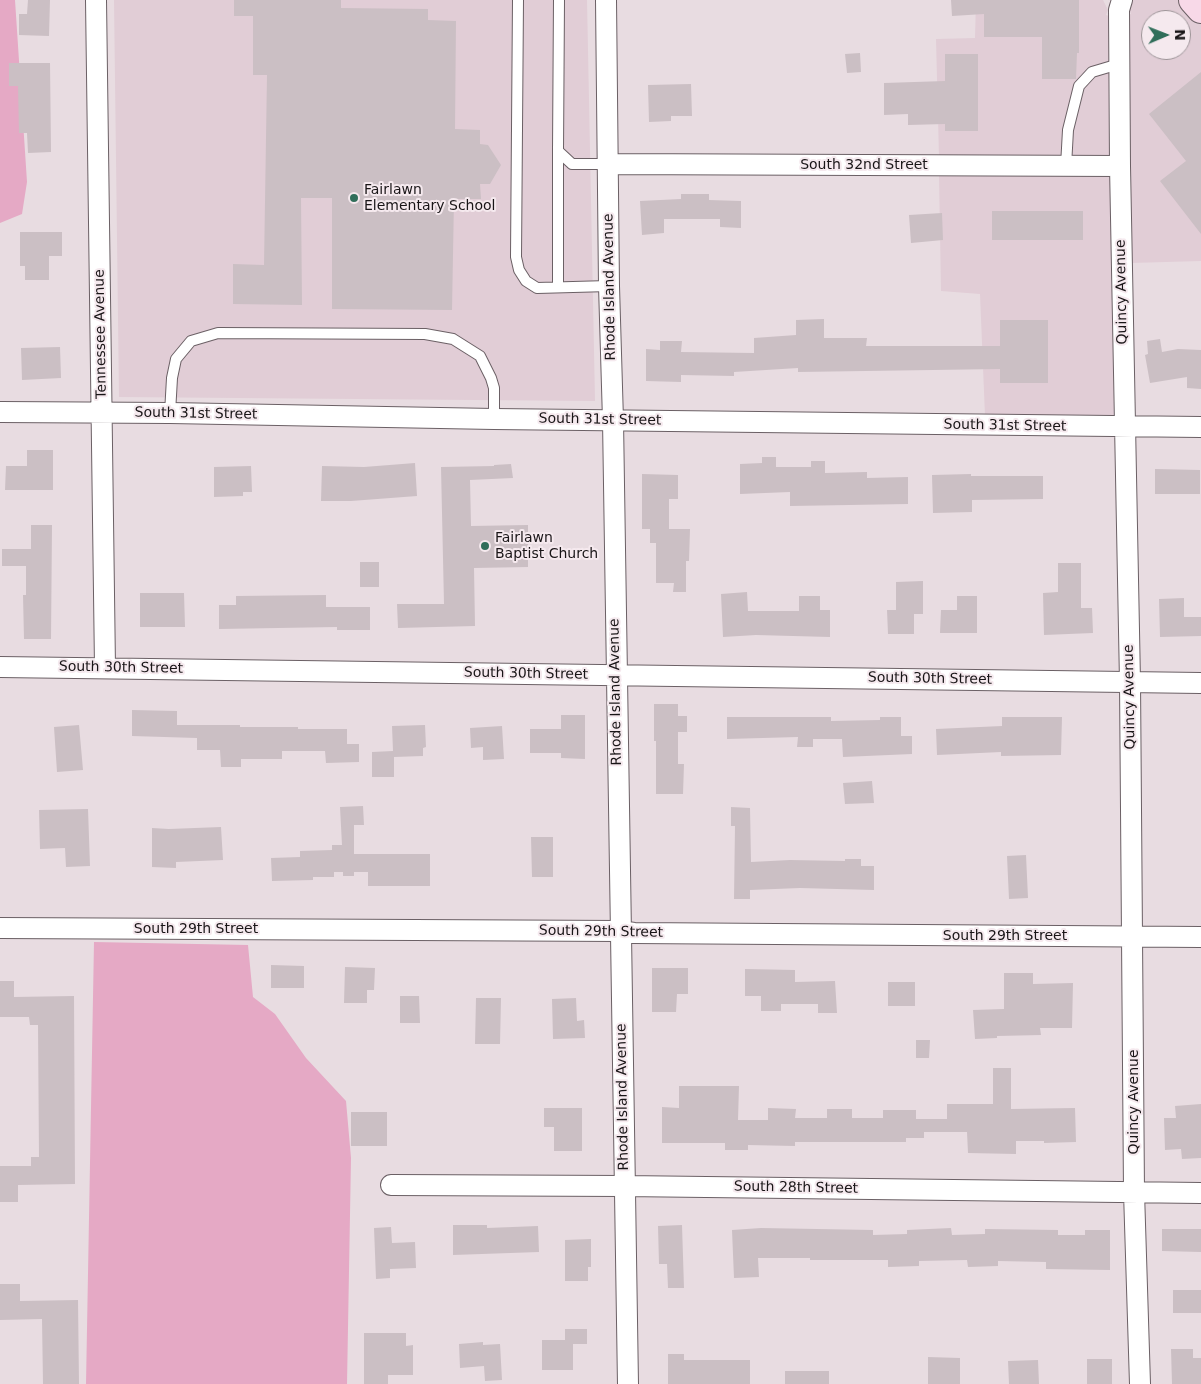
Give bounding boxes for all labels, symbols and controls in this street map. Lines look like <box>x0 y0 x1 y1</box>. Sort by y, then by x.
north arrow <box>1141 10 1191 60</box>
text: N <box>1172 29 1188 41</box>
street label: South 32nd Street <box>800 157 928 173</box>
place label: Fairlawn Elementary School <box>364 182 496 214</box>
marker: Fairlawn Elementary School <box>348 192 360 204</box>
street label: Rhode Island Avenue <box>600 213 620 361</box>
street label: Quincy Avenue <box>1113 239 1131 345</box>
street label: Tennessee Avenue <box>91 269 111 399</box>
street label: South 31st Street <box>134 405 258 423</box>
street label: South 31st Street <box>538 411 662 429</box>
street label: South 31st Street <box>943 417 1067 435</box>
place label: Fairlawn Baptist Church <box>495 530 598 562</box>
marker: Fairlawn Baptist Church <box>479 540 491 552</box>
street label: Rhode Island Avenue <box>606 618 626 766</box>
street label: Quincy Avenue <box>1121 644 1139 750</box>
street label: South 30th Street <box>59 659 183 677</box>
street label: South 30th Street <box>464 665 588 683</box>
street label: South 30th Street <box>868 670 992 688</box>
street label: South 29th Street <box>134 921 258 937</box>
street label: South 29th Street <box>539 923 663 941</box>
street label: South 29th Street <box>943 928 1067 944</box>
street label: Rhode Island Avenue <box>613 1023 633 1171</box>
street label: Quincy Avenue <box>1126 1049 1142 1155</box>
street label: South 28th Street <box>734 1179 858 1197</box>

